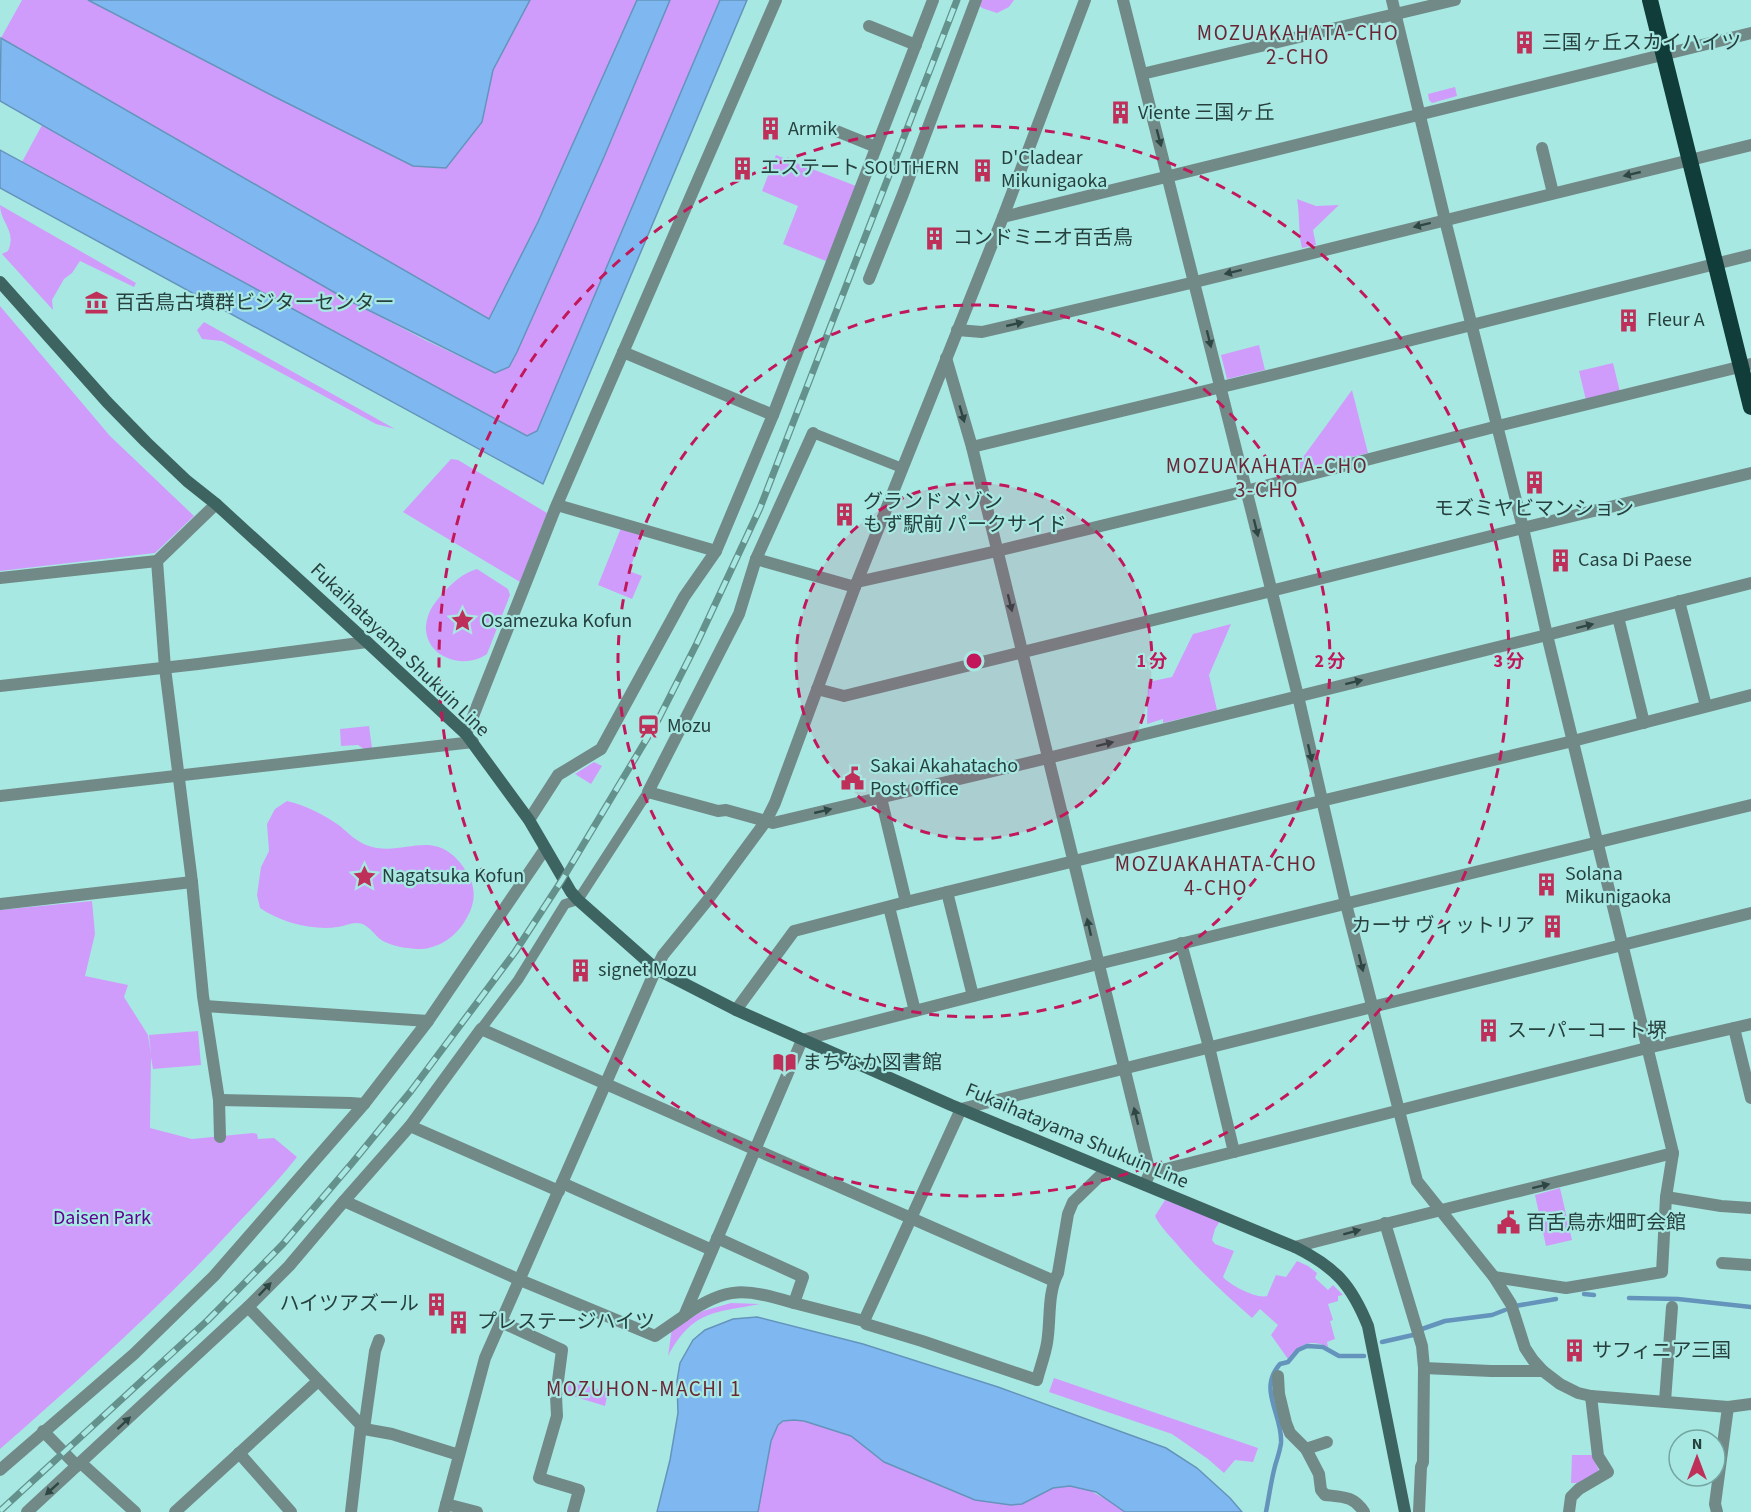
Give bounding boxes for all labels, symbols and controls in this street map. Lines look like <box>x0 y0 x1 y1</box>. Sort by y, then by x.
district label: MOZUAKAHATA-CHO 2-CHO <box>1197 18 1399 72</box>
place label: 三国ヶ丘スカイハイツ <box>1542 29 1741 57</box>
building icon: 三国ヶ丘スカイハイツ <box>1511 30 1537 56</box>
place label: Viente 三国ヶ丘 <box>1138 99 1275 127</box>
building icon: Viente 三国ヶ丘 <box>1107 100 1133 126</box>
place label: Armik <box>788 115 837 143</box>
building icon: Armik <box>757 116 783 142</box>
one-way arrow <box>1154 129 1164 147</box>
place label: D'Cladear Mikunigaoka <box>1001 144 1107 195</box>
place label: エステート SOUTHERN <box>760 154 959 182</box>
building icon: エステート SOUTHERN <box>729 155 755 181</box>
building icon: D'Cladear Mikunigaoka <box>970 157 996 183</box>
one-way arrow <box>1623 169 1641 179</box>
one-way arrow <box>1413 221 1431 231</box>
place label: コンドミニオ百舌鳥 <box>953 224 1133 252</box>
building icon: コンドミニオ百舌鳥 <box>922 225 948 251</box>
one-way arrow <box>1224 268 1242 278</box>
place label: 百舌鳥古墳群ビジターセンター <box>115 289 395 317</box>
museum icon: 百舌鳥古墳群ビジターセンター <box>84 290 110 316</box>
place label: Fleur A <box>1647 306 1705 334</box>
building icon: Fleur A <box>1616 307 1642 333</box>
one-way arrow <box>1006 319 1024 329</box>
one-way arrow <box>1204 329 1214 348</box>
one-way arrow <box>958 405 967 423</box>
district label: MOZUAKAHATA-CHO 3-CHO <box>1166 451 1368 505</box>
building icon: モズミヤビマンション <box>1521 469 1547 495</box>
place label: グランドメゾン もず駅前 パークサイド <box>863 488 1067 539</box>
place label: モズミヤビマンション <box>1434 495 1634 523</box>
building icon: グランドメゾン もず駅前 パークサイド <box>832 501 858 527</box>
one-way arrow <box>1251 519 1261 537</box>
place label: Casa Di Paese <box>1578 546 1692 574</box>
building icon: Casa Di Paese <box>1547 547 1573 573</box>
street label: Fukaihatayama Shukuin Line <box>304 556 496 744</box>
one-way arrow <box>1005 594 1015 613</box>
place label: Osamezuka Kofun <box>481 607 632 635</box>
place icon: Osamezuka Kofun <box>450 608 476 634</box>
one-way arrow <box>1575 620 1594 630</box>
text: 1 分 <box>1136 649 1168 674</box>
text: 2 分 <box>1314 649 1346 674</box>
text: 3 分 <box>1493 649 1525 674</box>
centre of rings <box>964 651 984 671</box>
one-way arrow <box>1345 677 1364 687</box>
place label: Mozu <box>667 712 711 740</box>
station icon: Mozu <box>636 713 662 739</box>
one-way arrow <box>1096 738 1114 748</box>
one-way arrow <box>1306 744 1316 762</box>
place label: Sakai Akahatacho Post Office <box>870 752 1018 803</box>
public building icon: Sakai Akahatacho Post Office <box>839 765 865 791</box>
one-way arrow <box>814 806 832 816</box>
district label: MOZUAKAHATA-CHO 4-CHO <box>1115 849 1317 903</box>
place label: Solana Mikunigaoka <box>1565 860 1671 911</box>
place label: Nagatsuka Kofun <box>382 862 524 890</box>
place icon: Nagatsuka Kofun <box>351 863 377 889</box>
building icon: Solana Mikunigaoka <box>1534 872 1560 898</box>
place label: カーサ ヴィットリア <box>1351 912 1535 940</box>
building icon: カーサ ヴィットリア <box>1540 913 1566 939</box>
one-way arrow <box>1084 917 1094 936</box>
one-way arrow <box>1357 954 1367 972</box>
place label: signet Mozu <box>598 956 697 984</box>
building icon: signet Mozu <box>567 957 593 983</box>
place label: スーパーコート堺 <box>1507 1017 1667 1045</box>
building icon: スーパーコート堺 <box>1476 1018 1502 1044</box>
place label: まちなか図書館 <box>802 1049 942 1077</box>
library icon: まちなか図書館 <box>771 1050 797 1076</box>
street label: Fukaihatayama Shukuin Line <box>961 1076 1193 1196</box>
one-way arrow <box>1130 1107 1140 1125</box>
one-way arrow <box>1533 1181 1551 1190</box>
park label: Daisen Park <box>53 1204 151 1232</box>
place label: 百舌鳥赤畑町会館 <box>1526 1209 1686 1237</box>
public building icon: 百舌鳥赤畑町会館 <box>1495 1210 1521 1236</box>
one-way arrow <box>1343 1227 1361 1236</box>
one-way arrow <box>258 1283 272 1297</box>
place label: ハイツアズール <box>279 1290 419 1318</box>
building icon: ハイツアズール <box>424 1291 450 1317</box>
place label: プレステージハイツ <box>477 1308 655 1336</box>
building icon: プレステージハイツ <box>446 1309 472 1335</box>
place label: サフィニア三国 <box>1592 1337 1732 1365</box>
building icon: サフィニア三国 <box>1561 1338 1587 1364</box>
district label: MOZUHON-MACHI 1 <box>546 1374 742 1404</box>
one-way arrow <box>116 1416 131 1430</box>
north arrow <box>1667 1428 1727 1488</box>
text: N <box>1692 1433 1702 1455</box>
one-way arrow <box>45 1482 60 1495</box>

